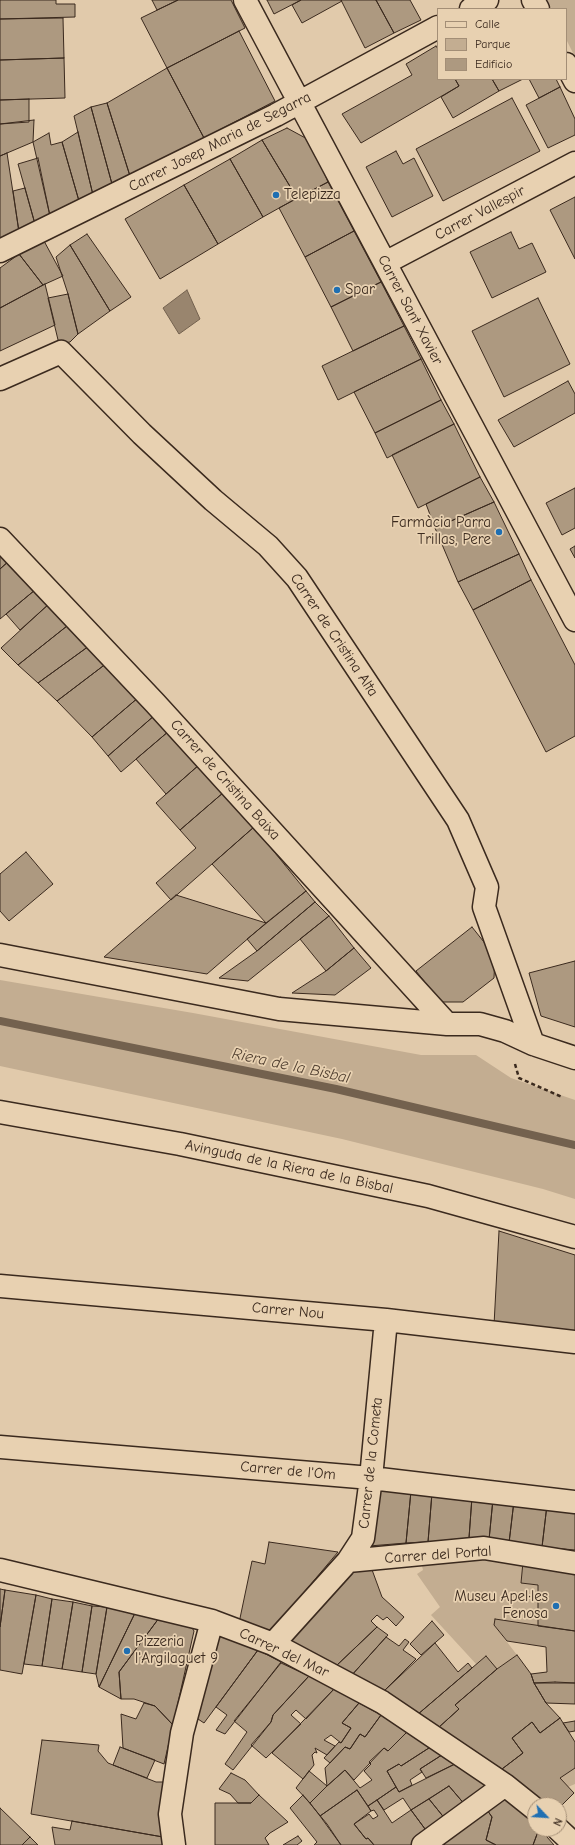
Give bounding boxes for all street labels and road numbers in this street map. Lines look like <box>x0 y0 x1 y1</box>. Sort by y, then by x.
street label: Carrer Josep Maria de Segarra <box>126 88 314 196</box>
street label: Carrer Vallespir <box>432 182 528 244</box>
street label: Carrer Sant Xavier <box>373 252 447 368</box>
street label: Carrer de Cristina Alta <box>286 570 382 700</box>
street label: Carrer de Cristina Baixa <box>166 716 284 844</box>
street label: Avinguda de la Riera de la Bisbal <box>183 1136 395 1198</box>
street label: Carrer Nou <box>251 1299 325 1323</box>
street label: Carrer de la Cometa <box>355 1396 387 1530</box>
street label: Carrer de l'Om <box>239 1458 337 1484</box>
street label: Carrer del Portal <box>384 1542 492 1568</box>
street label: Carrer del Mar <box>236 1624 332 1682</box>

